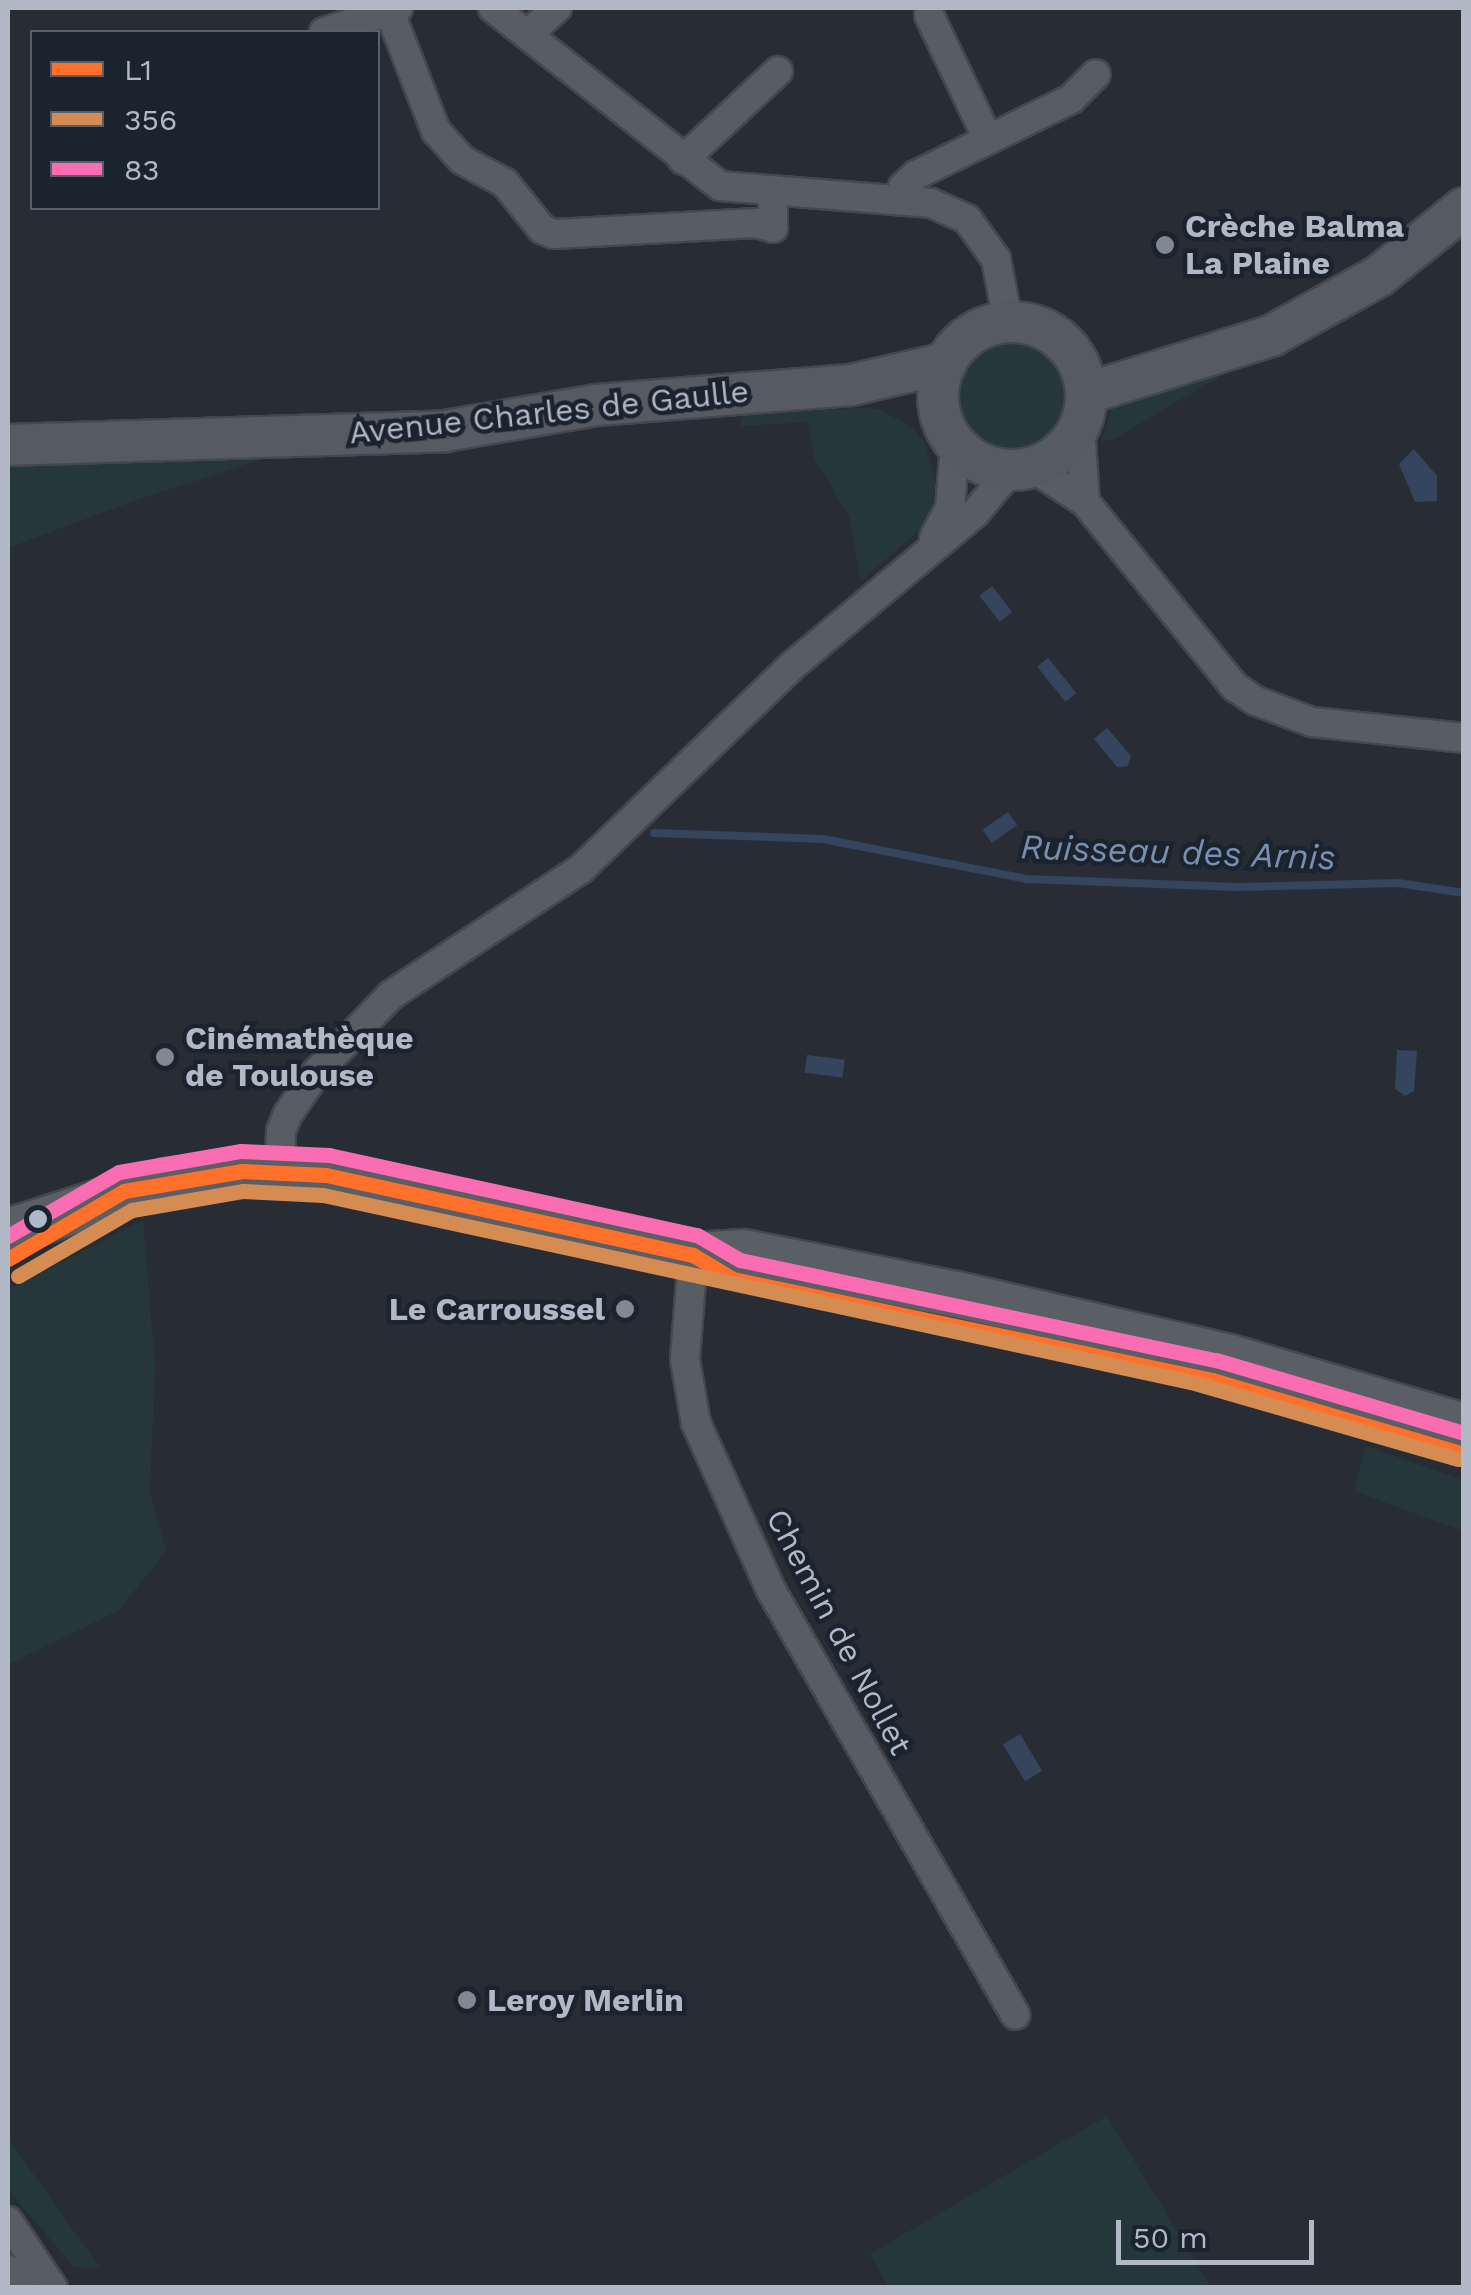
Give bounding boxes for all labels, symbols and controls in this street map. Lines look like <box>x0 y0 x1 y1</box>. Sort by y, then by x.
legend <box>30 30 380 210</box>
text: L1 <box>124 52 152 87</box>
text: 356 <box>124 102 177 137</box>
text: 83 <box>124 152 159 187</box>
place label: Crèche Balma La Plaine <box>1185 208 1404 283</box>
marker: Crèche Balma La Plaine <box>1154 234 1176 256</box>
street label: Avenue Charles de Gaulle <box>347 372 751 452</box>
water label: Ruisseau des Arnis <box>1019 825 1337 879</box>
place label: Cinémathèque de Toulouse <box>185 1020 414 1095</box>
marker: Cinémathèque de Toulouse <box>154 1046 176 1068</box>
unlabelled marker <box>28 1209 48 1229</box>
place label: Le Carroussel <box>389 1290 605 1328</box>
marker: Le Carroussel <box>614 1298 636 1320</box>
street label: Chemin de Nollet <box>758 1503 920 1761</box>
place label: Leroy Merlin <box>487 1981 685 2019</box>
marker: Leroy Merlin <box>456 1989 478 2011</box>
scale bar <box>1121 2200 1318 2262</box>
text: 50 m <box>1133 2220 1208 2255</box>

